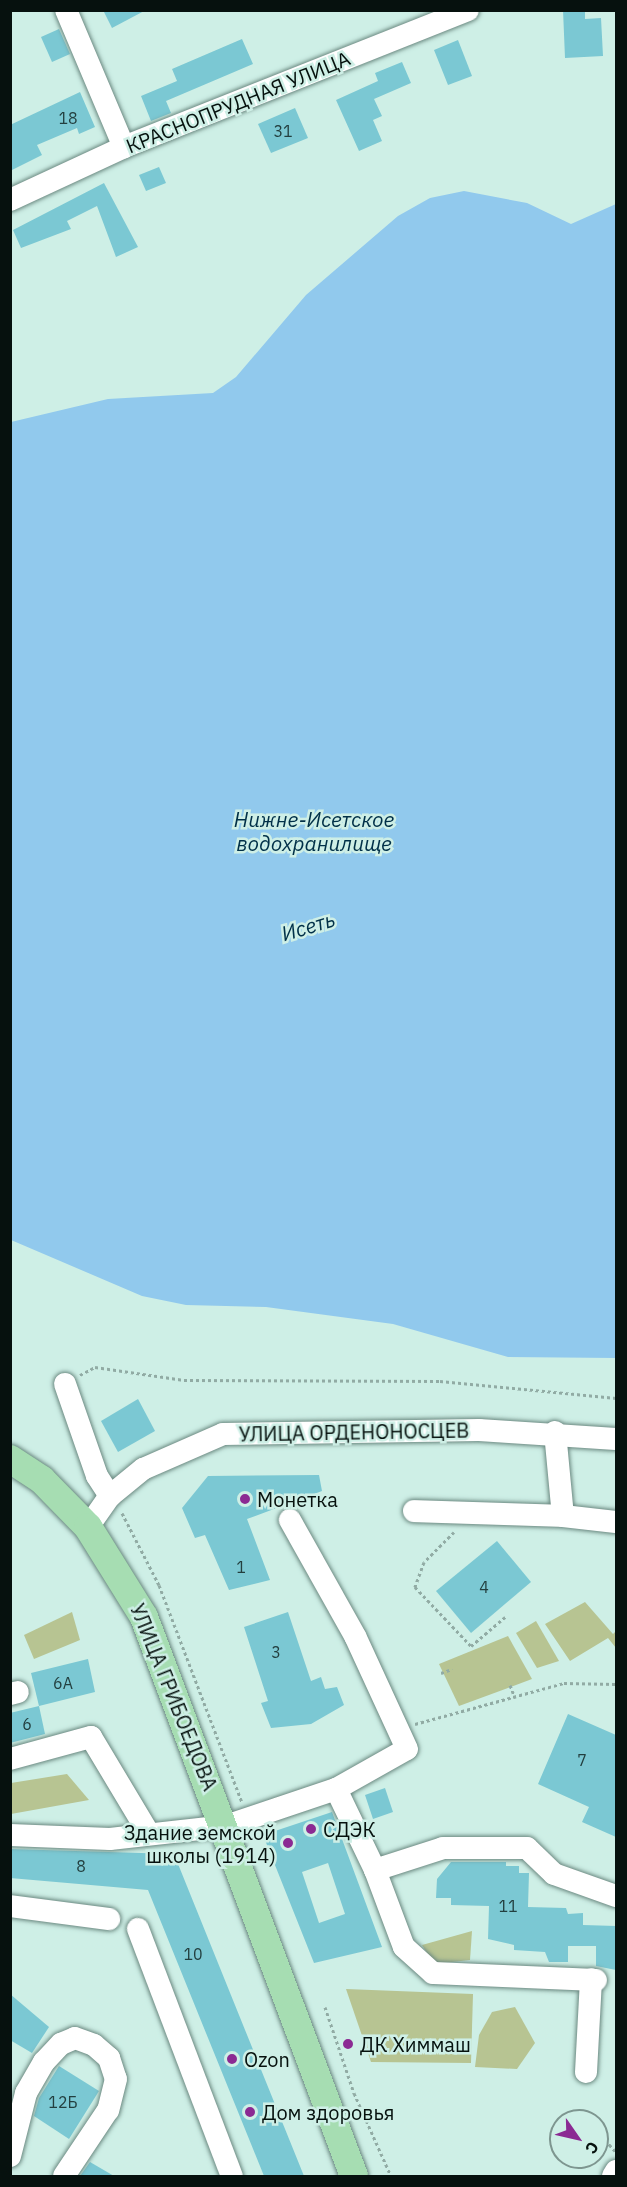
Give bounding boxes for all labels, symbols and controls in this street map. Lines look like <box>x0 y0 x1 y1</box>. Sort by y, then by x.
street label: КРАСНОПРУДНАЯ УЛИЦА <box>122 46 354 158</box>
house number: 18 <box>58 108 78 128</box>
house number: 31 <box>273 121 293 141</box>
water label: Нижне-Исетское водохранилище <box>234 806 394 856</box>
water label: Исеть <box>278 906 338 946</box>
street label: УЛИЦА ОРДЕНОНОСЦЕВ <box>238 1418 470 1446</box>
place label: Монетка <box>257 1487 338 1511</box>
marker: Монетка <box>238 1492 252 1506</box>
house number: 1 <box>236 1557 246 1577</box>
house number: 4 <box>479 1577 489 1597</box>
street label: УЛИЦА ГРИБОЕДОВА <box>125 1600 223 1794</box>
house number: 3 <box>271 1642 281 1662</box>
house number: 6А <box>53 1673 73 1693</box>
house number: 6 <box>22 1714 32 1734</box>
house number: 7 <box>577 1750 587 1770</box>
place label: СДЭК <box>323 1817 376 1841</box>
place label: Здание земской школы (1914) <box>124 1820 276 1867</box>
marker: СДЭК <box>304 1822 318 1836</box>
marker: Здание земской школы (1914) <box>281 1836 295 1850</box>
house number: 8 <box>76 1856 86 1876</box>
house number: 11 <box>498 1896 518 1916</box>
house number: 10 <box>183 1944 203 1964</box>
place label: ДК Химмаш <box>360 2032 471 2056</box>
marker: ДК Химмаш <box>341 2037 355 2051</box>
place label: Ozon <box>244 2047 290 2071</box>
marker: Ozon <box>225 2052 239 2066</box>
house number: 12Б <box>48 2092 78 2112</box>
place label: Дом здоровья <box>262 2100 394 2124</box>
marker: Дом здоровья <box>243 2105 257 2119</box>
north arrow <box>549 2109 609 2169</box>
text: С <box>581 2138 603 2158</box>

